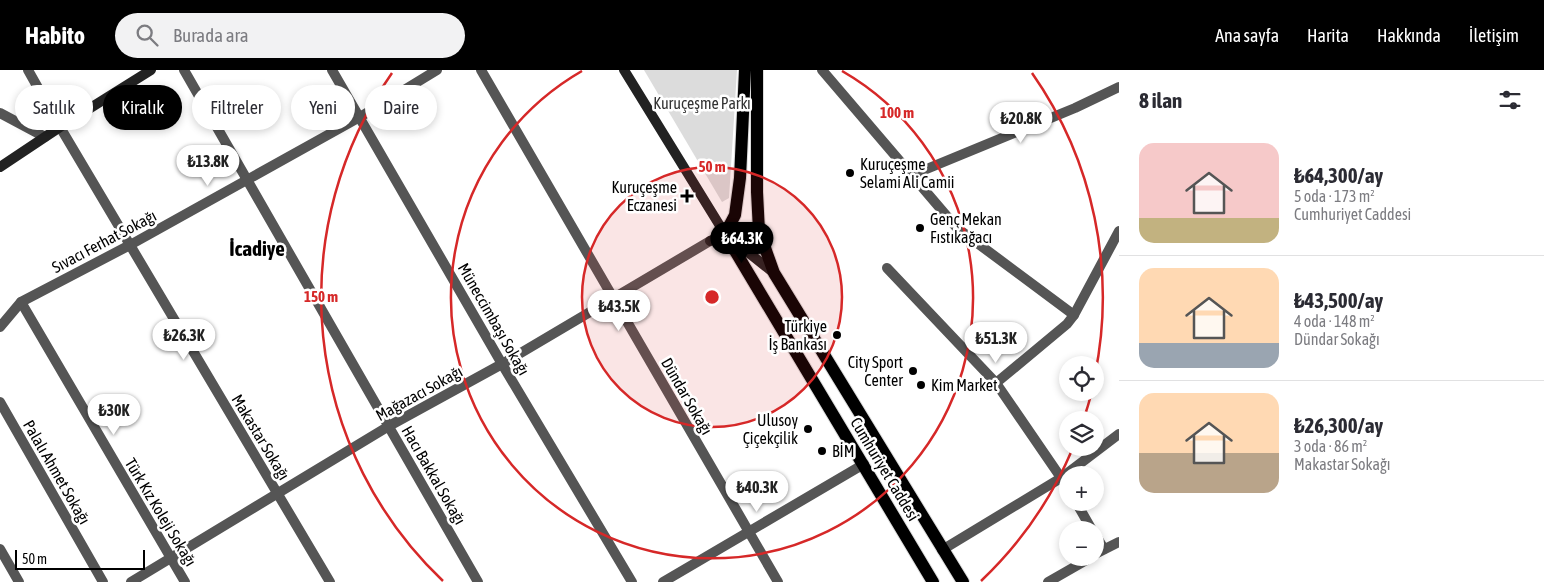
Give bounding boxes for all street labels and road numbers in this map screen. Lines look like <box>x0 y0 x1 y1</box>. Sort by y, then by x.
street label: Sıvacı Ferhat Sokağı <box>49 206 160 277</box>
street label: Müneccimbaşı Sokağı <box>454 260 533 379</box>
street label: Dündar Sokağı <box>657 354 716 438</box>
street label: Mağazacı Sokağı <box>372 362 466 425</box>
street label: Makastar Sokağı <box>228 391 294 484</box>
street label: Cumhuriyet Caddesi <box>846 414 923 524</box>
street label: Palalı Ahmet Sokağı <box>19 417 94 528</box>
street label: Hacı Bakkal Sokağı <box>398 423 469 528</box>
street label: Türk Kız Koleji Sokağı <box>121 455 200 570</box>

